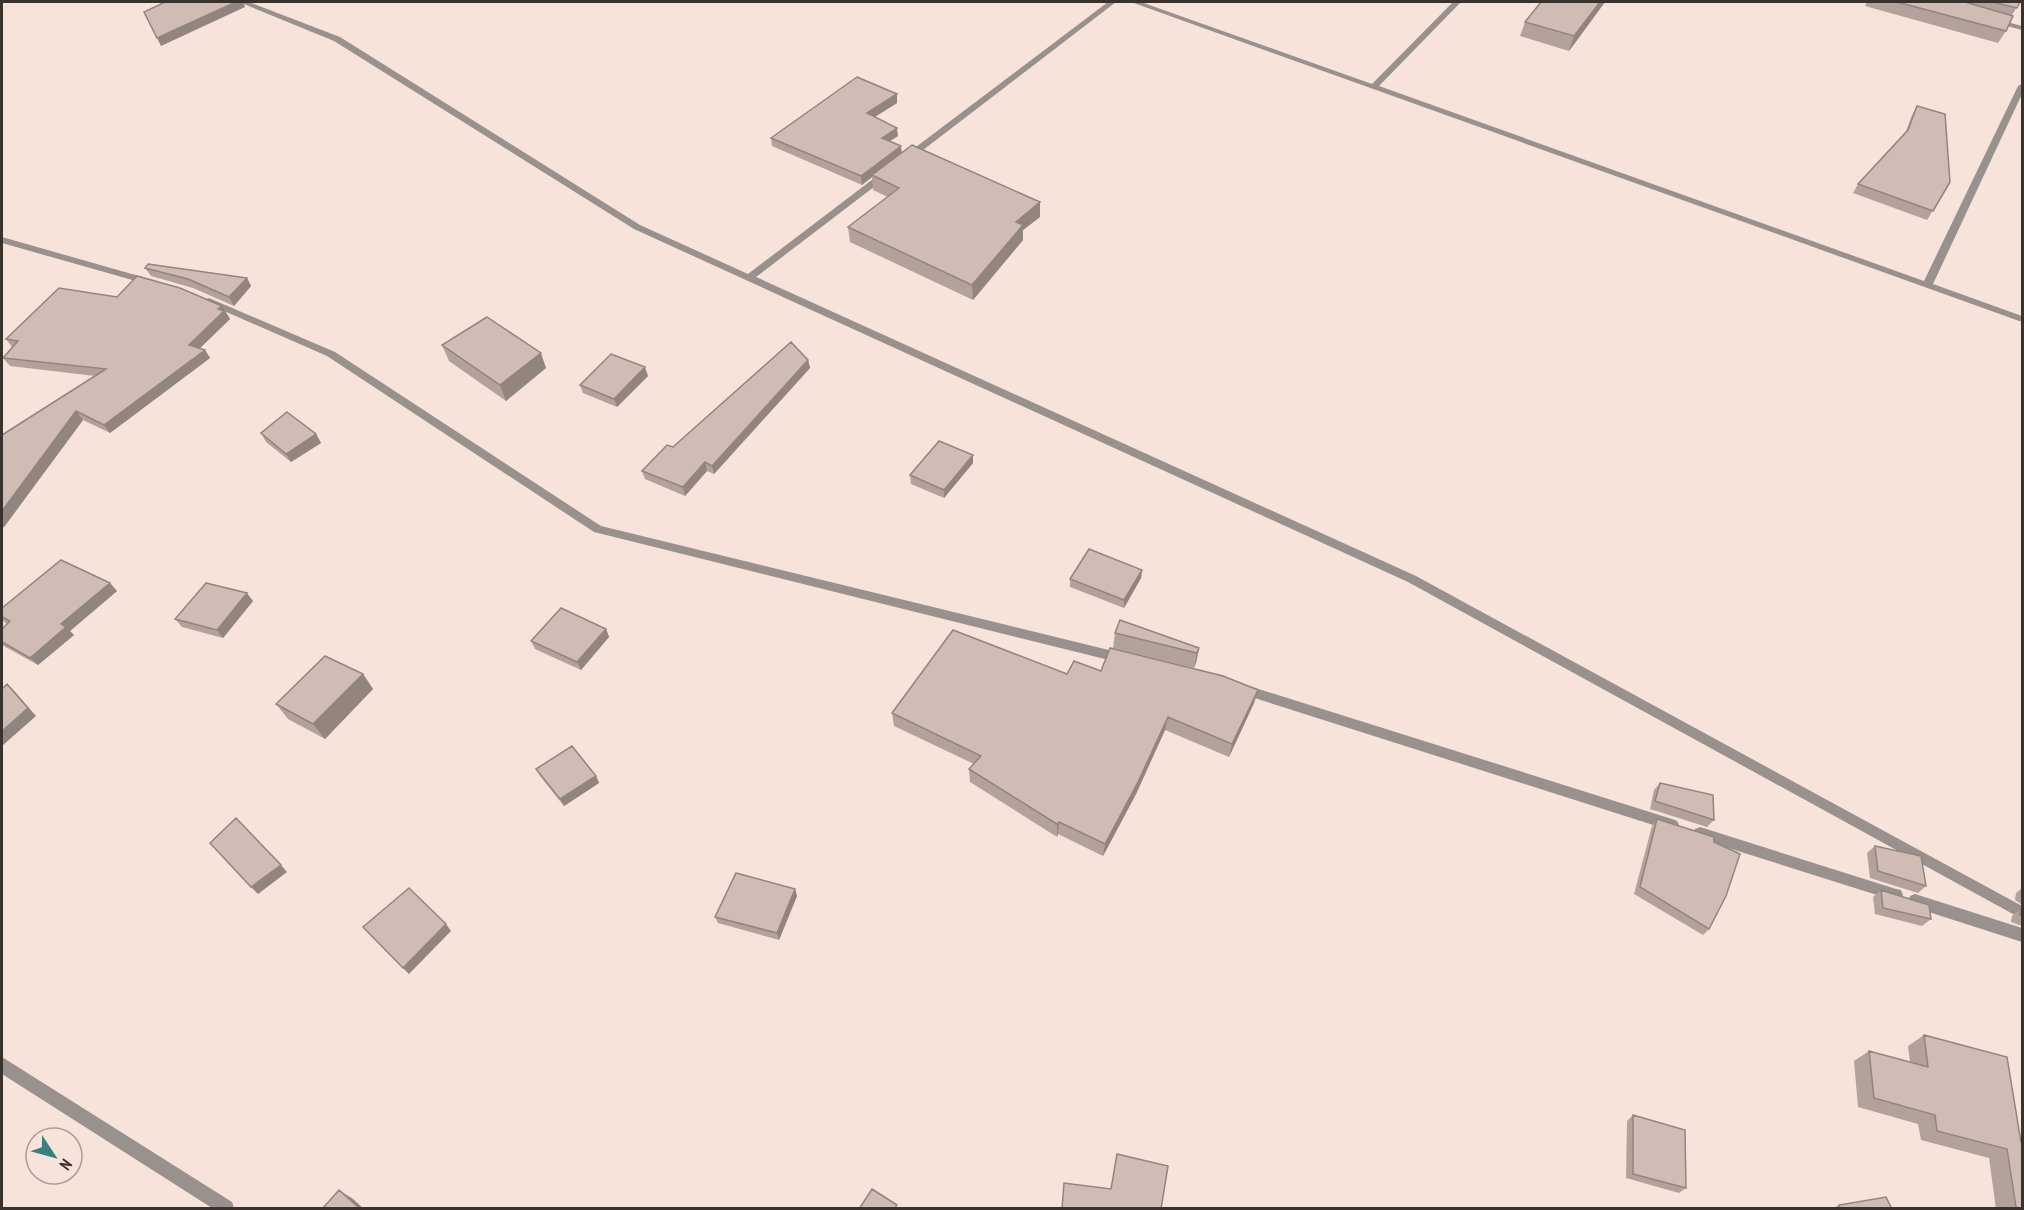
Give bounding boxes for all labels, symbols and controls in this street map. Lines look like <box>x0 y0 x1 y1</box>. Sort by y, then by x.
north arrow <box>24 1126 84 1186</box>
text: N <box>56 1155 77 1174</box>

